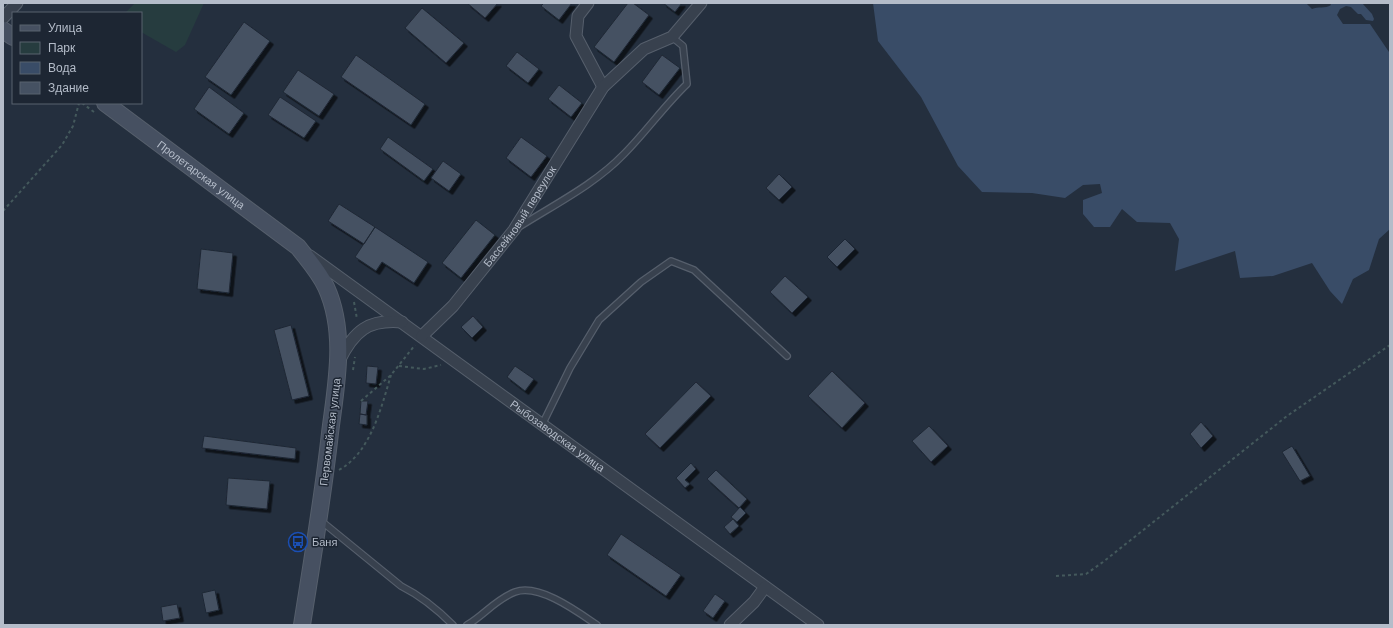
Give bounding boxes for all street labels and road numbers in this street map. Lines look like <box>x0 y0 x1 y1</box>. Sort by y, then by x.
street label: Пролетарская улица <box>155 138 248 213</box>
street label: Бассейновый переулок <box>481 164 559 270</box>
street label: Первомайская улица <box>317 377 344 487</box>
street label: Рыбозаводская улица <box>508 398 608 475</box>

